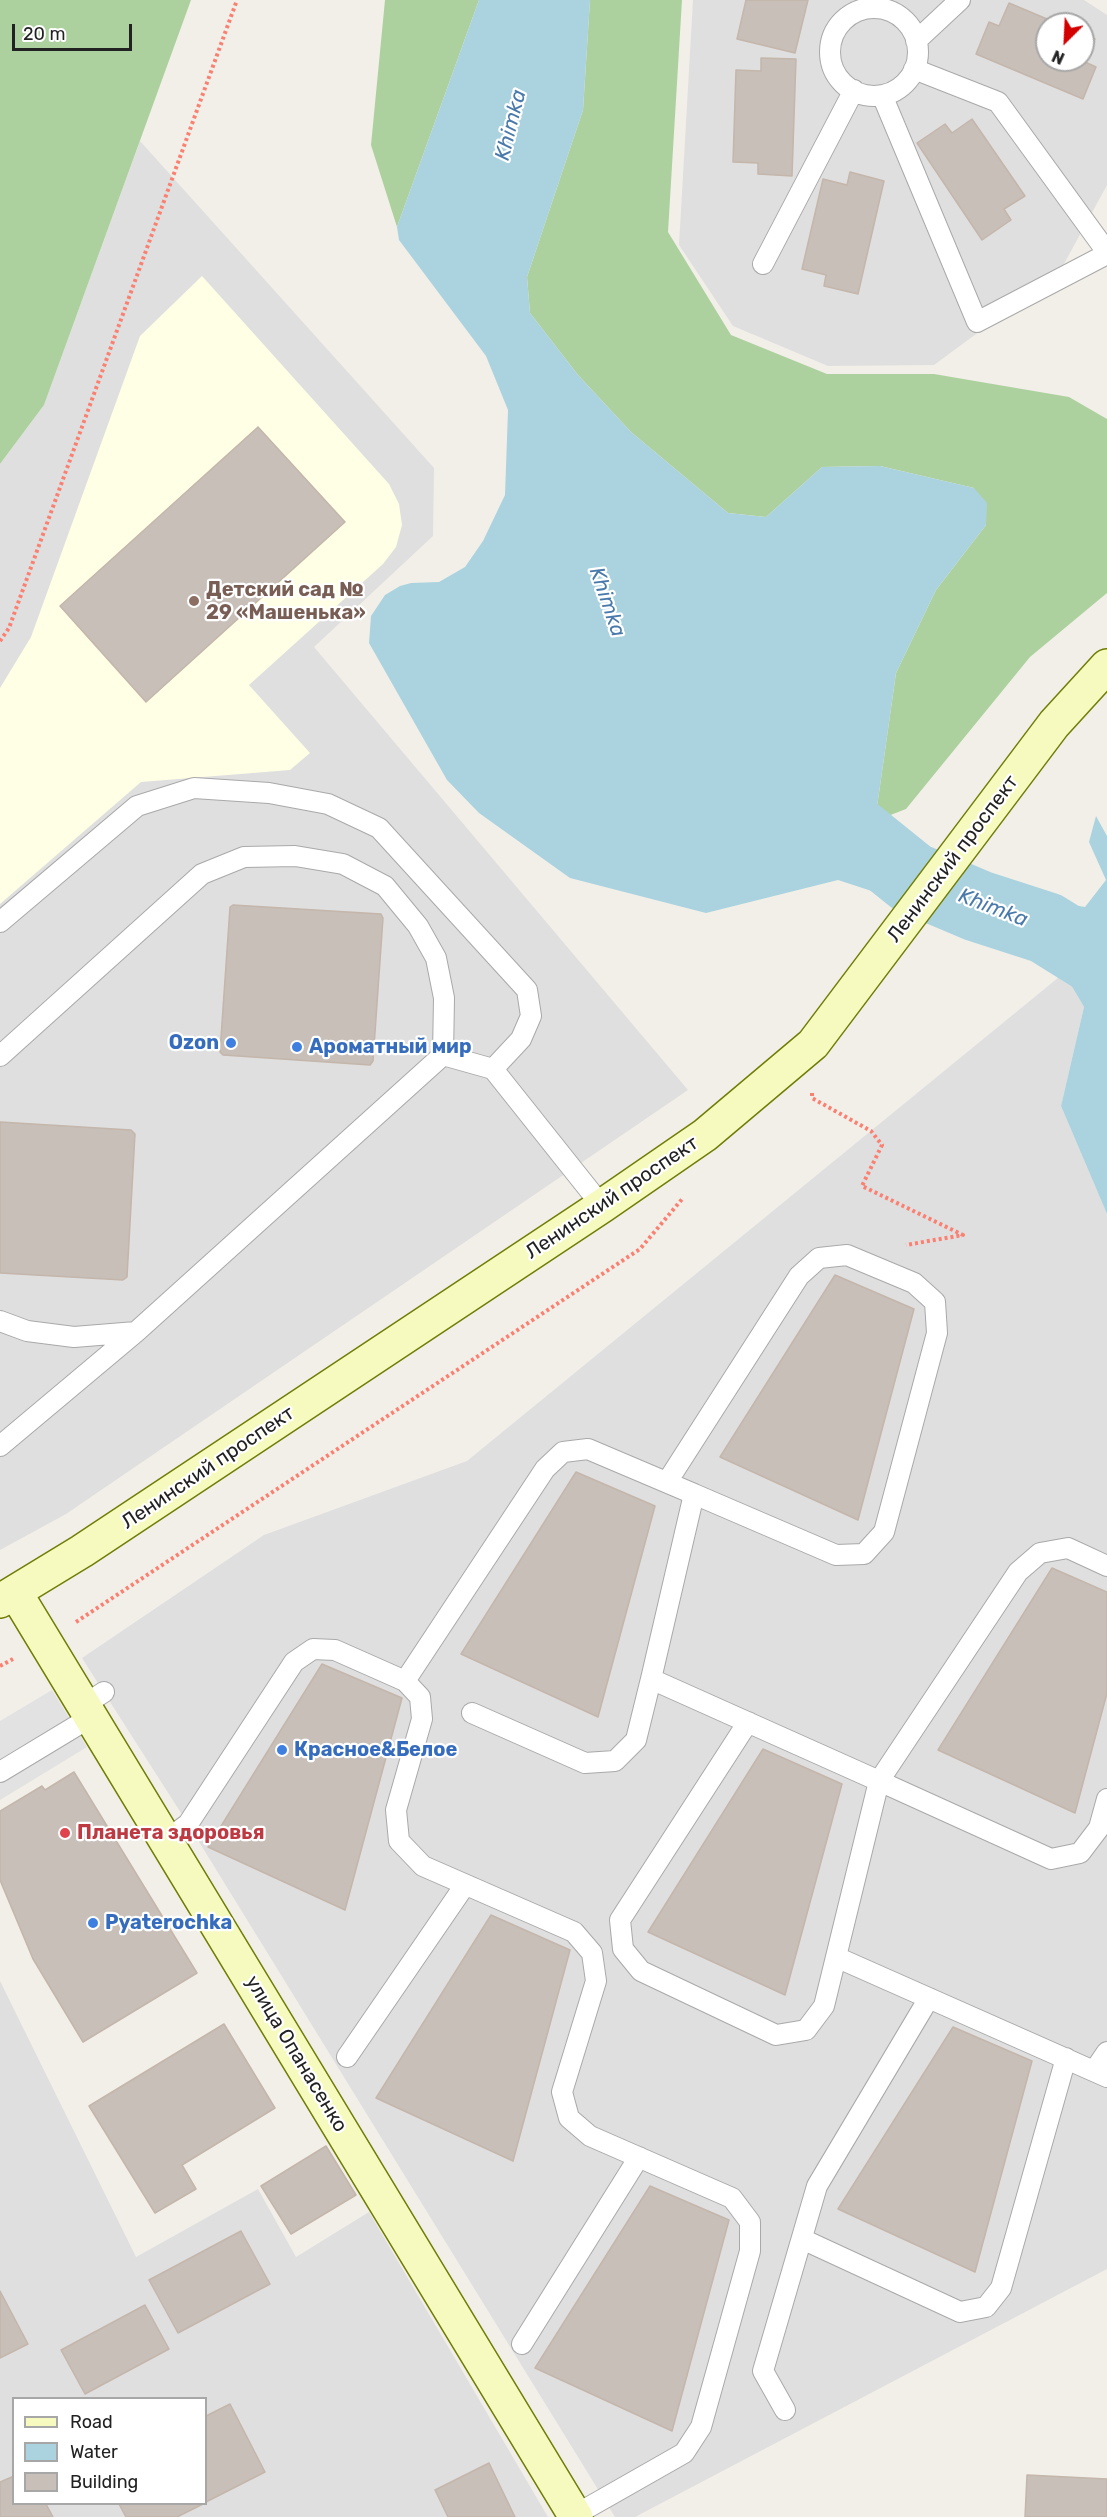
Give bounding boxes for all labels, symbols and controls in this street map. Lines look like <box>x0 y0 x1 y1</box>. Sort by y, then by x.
scale bar <box>15 12 135 50</box>
north arrow <box>1035 12 1095 72</box>
text: 20 m <box>23 23 65 45</box>
text: N <box>1049 46 1067 68</box>
water label: Khimka <box>490 87 532 163</box>
water label: Khimka <box>583 564 631 640</box>
place label: Детский сад № 29 «Машенька» <box>206 578 366 625</box>
marker: Детский сад № 29 «Машенька» <box>187 594 201 608</box>
street label: Ленинский проспект <box>882 771 1024 947</box>
water label: Khimka <box>955 883 1031 933</box>
place label: Ozon <box>169 1031 219 1055</box>
place label: Ароматный мир <box>309 1035 471 1059</box>
marker: Ozon <box>224 1036 238 1050</box>
marker: Ароматный мир <box>290 1040 304 1054</box>
street label: Ленинский проспект <box>521 1131 703 1265</box>
street label: Ленинский проспект <box>117 1401 299 1535</box>
place label: Красное&Белое <box>294 1738 457 1762</box>
marker: Красное&Белое <box>275 1743 289 1757</box>
place label: Планета здоровья <box>77 1821 265 1845</box>
marker: Планета здоровья <box>58 1826 72 1840</box>
place label: Pyaterochka <box>105 1911 232 1935</box>
marker: Pyaterochka <box>86 1916 100 1930</box>
street label: улица Опанасенко <box>240 1971 352 2137</box>
legend <box>12 2397 207 2505</box>
text: Road <box>70 2411 113 2433</box>
text: Water <box>70 2441 118 2463</box>
text: Building <box>70 2471 138 2493</box>

